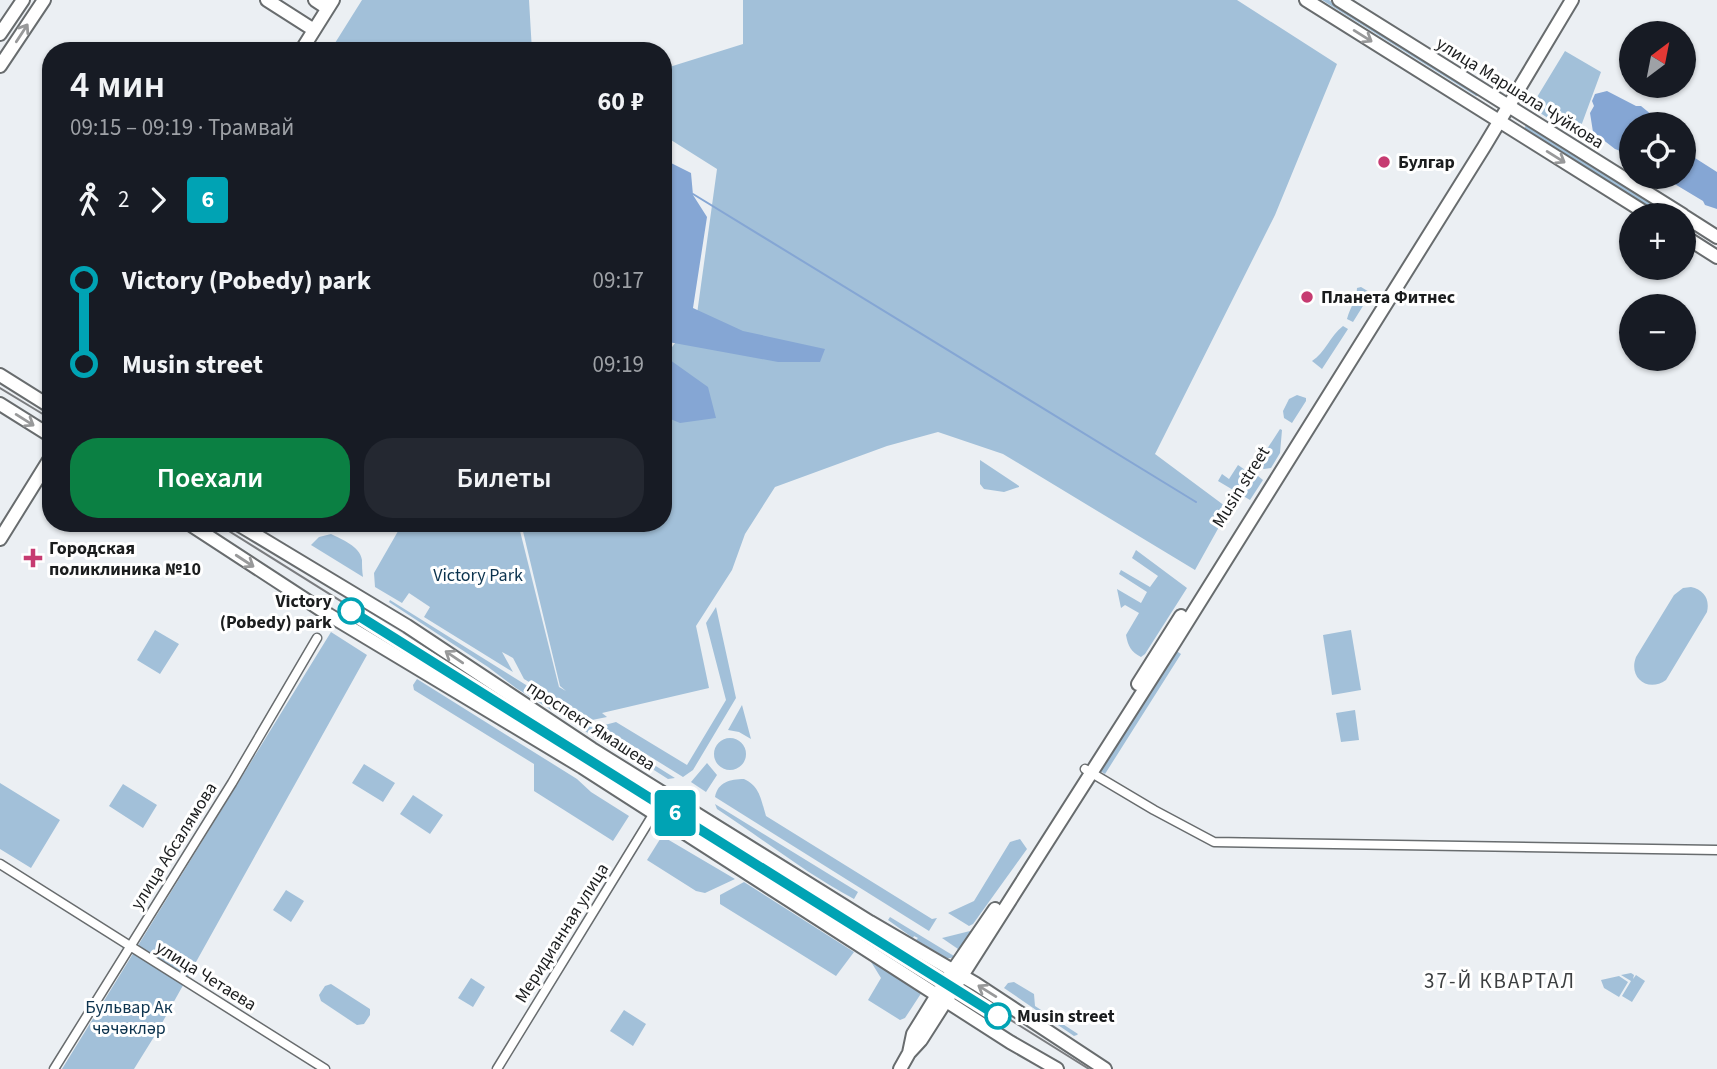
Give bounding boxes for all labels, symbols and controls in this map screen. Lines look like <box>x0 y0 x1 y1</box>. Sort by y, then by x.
north arrow <box>1619 21 1696 98</box>
map controls <box>1619 21 1696 371</box>
one-way arrow <box>14 24 29 43</box>
one-way arrow <box>1353 30 1373 44</box>
street label: улица Маршала Чуйкова <box>1431 31 1609 155</box>
text: 4 мин <box>70 58 165 112</box>
text: 60 ₽ <box>598 83 644 120</box>
text: 09:15 – 09:19 · Трамвай <box>70 111 294 144</box>
button: locate <box>1619 112 1696 189</box>
place label: Булгар <box>1398 150 1455 175</box>
one-way arrow <box>1546 150 1565 165</box>
marker: Булгар <box>1376 154 1392 170</box>
icon: walk <box>70 181 108 219</box>
icon: forward <box>139 181 177 219</box>
text: 6 <box>201 182 214 217</box>
text: 2 <box>118 183 129 216</box>
button: + <box>1619 203 1696 280</box>
text: Victory (Pobedy) park <box>122 262 371 299</box>
text: 09:17 <box>593 264 644 297</box>
place label: Планета Фитнес <box>1321 285 1456 310</box>
marker: Планета Фитнес <box>1299 289 1315 305</box>
button: − <box>1619 294 1696 371</box>
text: Musin street <box>122 346 263 383</box>
text: 09:19 <box>593 348 644 381</box>
one-way arrow <box>15 413 35 427</box>
button: Поехали <box>70 438 350 518</box>
button: Билеты <box>364 438 644 518</box>
street label: Musin street <box>1206 442 1276 532</box>
place label: Городская поликлиника №10 <box>49 536 201 582</box>
marker: Городская поликлиника №10 <box>23 548 43 568</box>
one-way arrow <box>235 554 255 568</box>
park label: Victory Park <box>433 563 523 588</box>
place label: Victory (Pobedy) park <box>220 589 333 635</box>
marker: Victory (Pobedy) park <box>338 598 364 624</box>
one-way arrow <box>444 650 464 664</box>
street label: проспект Ямашева <box>522 675 660 777</box>
street label: улица Абсалямова <box>125 778 223 914</box>
line badge: 6 <box>652 790 698 836</box>
text: 6 <box>669 795 681 830</box>
street label: Меридианная улица <box>509 858 615 1008</box>
street label: улица Четаева <box>151 935 261 1017</box>
district label: 37-Й КВАРТАЛ <box>1424 966 1576 996</box>
one-way arrow <box>978 984 997 999</box>
park label: Бульвар Ак чәчәкләр <box>85 995 173 1041</box>
marker: Musin street <box>985 1003 1011 1029</box>
place label: Musin street <box>1017 1004 1115 1029</box>

